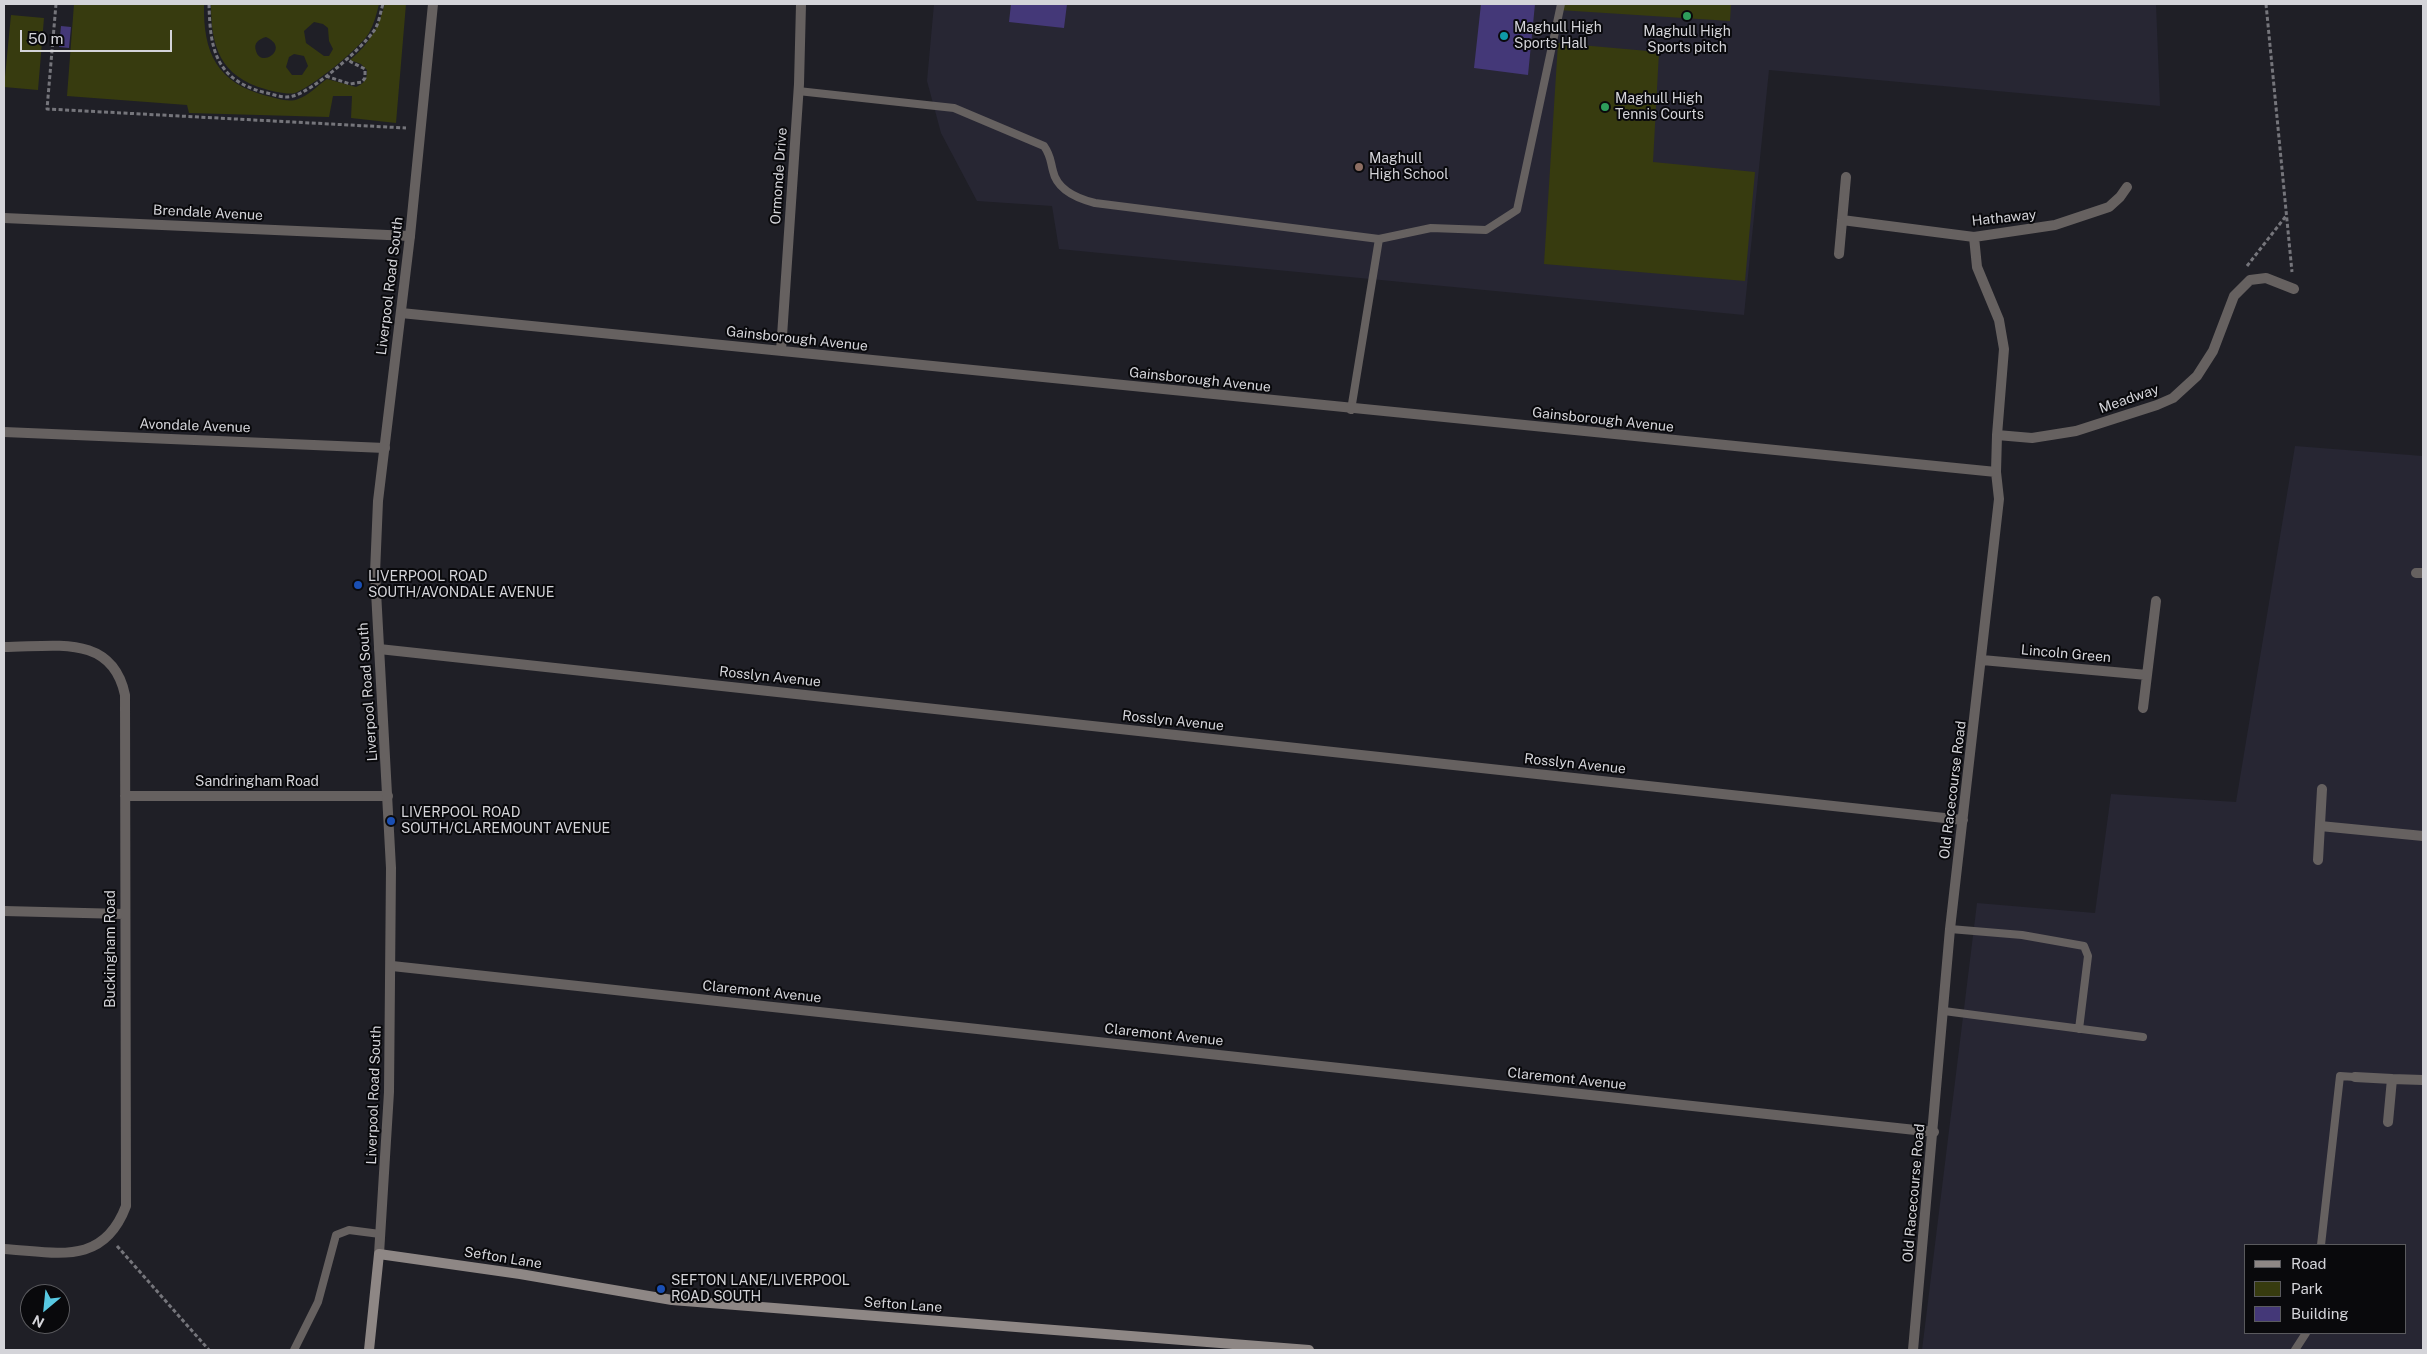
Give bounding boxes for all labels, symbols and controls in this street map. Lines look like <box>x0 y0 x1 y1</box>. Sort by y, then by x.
marker: Maghull High Sports pitch <box>1681 10 1693 22</box>
scale bar <box>22 20 175 52</box>
place label: Maghull High Sports Hall <box>1514 20 1602 52</box>
place label: Maghull High Sports pitch <box>1643 24 1731 56</box>
text: 50 m <box>28 30 63 47</box>
marker: Maghull High Sports Hall <box>1498 30 1510 42</box>
place label: Maghull High Tennis Courts <box>1615 91 1704 124</box>
marker: Maghull High Tennis Courts <box>1599 101 1611 113</box>
street label: Ormonde Drive <box>767 127 791 225</box>
place label: Maghull High School <box>1369 151 1448 184</box>
marker: Maghull High School <box>1353 161 1365 173</box>
street label: Brendale Avenue <box>153 202 263 224</box>
street label: Hathaway <box>1971 206 2037 230</box>
street label: Liverpool Road South <box>373 216 407 356</box>
street label: Gainsborough Avenue <box>725 323 869 355</box>
street label: Gainsborough Avenue <box>1128 364 1272 396</box>
street label: Meadway <box>2097 381 2161 417</box>
street label: Gainsborough Avenue <box>1531 404 1675 436</box>
street label: Avondale Avenue <box>139 416 251 436</box>
place label: LIVERPOOL ROAD SOUTH/AVONDALE AVENUE <box>368 569 554 602</box>
marker: LIVERPOOL ROAD SOUTH/AVONDALE AVENUE <box>352 579 364 591</box>
street label: Liverpool Road South <box>355 622 381 762</box>
street label: Lincoln Green <box>2020 642 2112 666</box>
street label: Rosslyn Avenue <box>718 663 822 691</box>
street label: Rosslyn Avenue <box>1121 707 1225 735</box>
street label: Old Racecourse Road <box>1936 720 1970 860</box>
street label: Rosslyn Avenue <box>1523 750 1627 778</box>
street label: Sandringham Road <box>195 774 319 790</box>
place label: LIVERPOOL ROAD SOUTH/CLAREMOUNT AVENUE <box>401 805 610 838</box>
marker: LIVERPOOL ROAD SOUTH/CLAREMOUNT AVENUE <box>385 815 397 827</box>
street label: Buckingham Road <box>103 890 119 1008</box>
street label: Claremont Avenue <box>702 977 822 1007</box>
street label: Claremont Avenue <box>1104 1020 1224 1050</box>
street label: Liverpool Road South <box>363 1025 385 1165</box>
street label: Claremont Avenue <box>1507 1064 1627 1094</box>
street label: Old Racecourse Road <box>1900 1123 1928 1263</box>
street label: Sefton Lane <box>463 1244 543 1272</box>
legend <box>2244 1244 2407 1334</box>
text: Road <box>2291 1255 2327 1272</box>
place label: SEFTON LANE/LIVERPOOL ROAD SOUTH <box>671 1273 850 1305</box>
text: Park <box>2291 1280 2323 1297</box>
marker: SEFTON LANE/LIVERPOOL ROAD SOUTH <box>655 1283 667 1295</box>
north arrow <box>20 1284 70 1334</box>
street label: Sefton Lane <box>863 1294 943 1316</box>
text: Building <box>2291 1305 2349 1322</box>
text: N <box>30 1312 47 1331</box>

